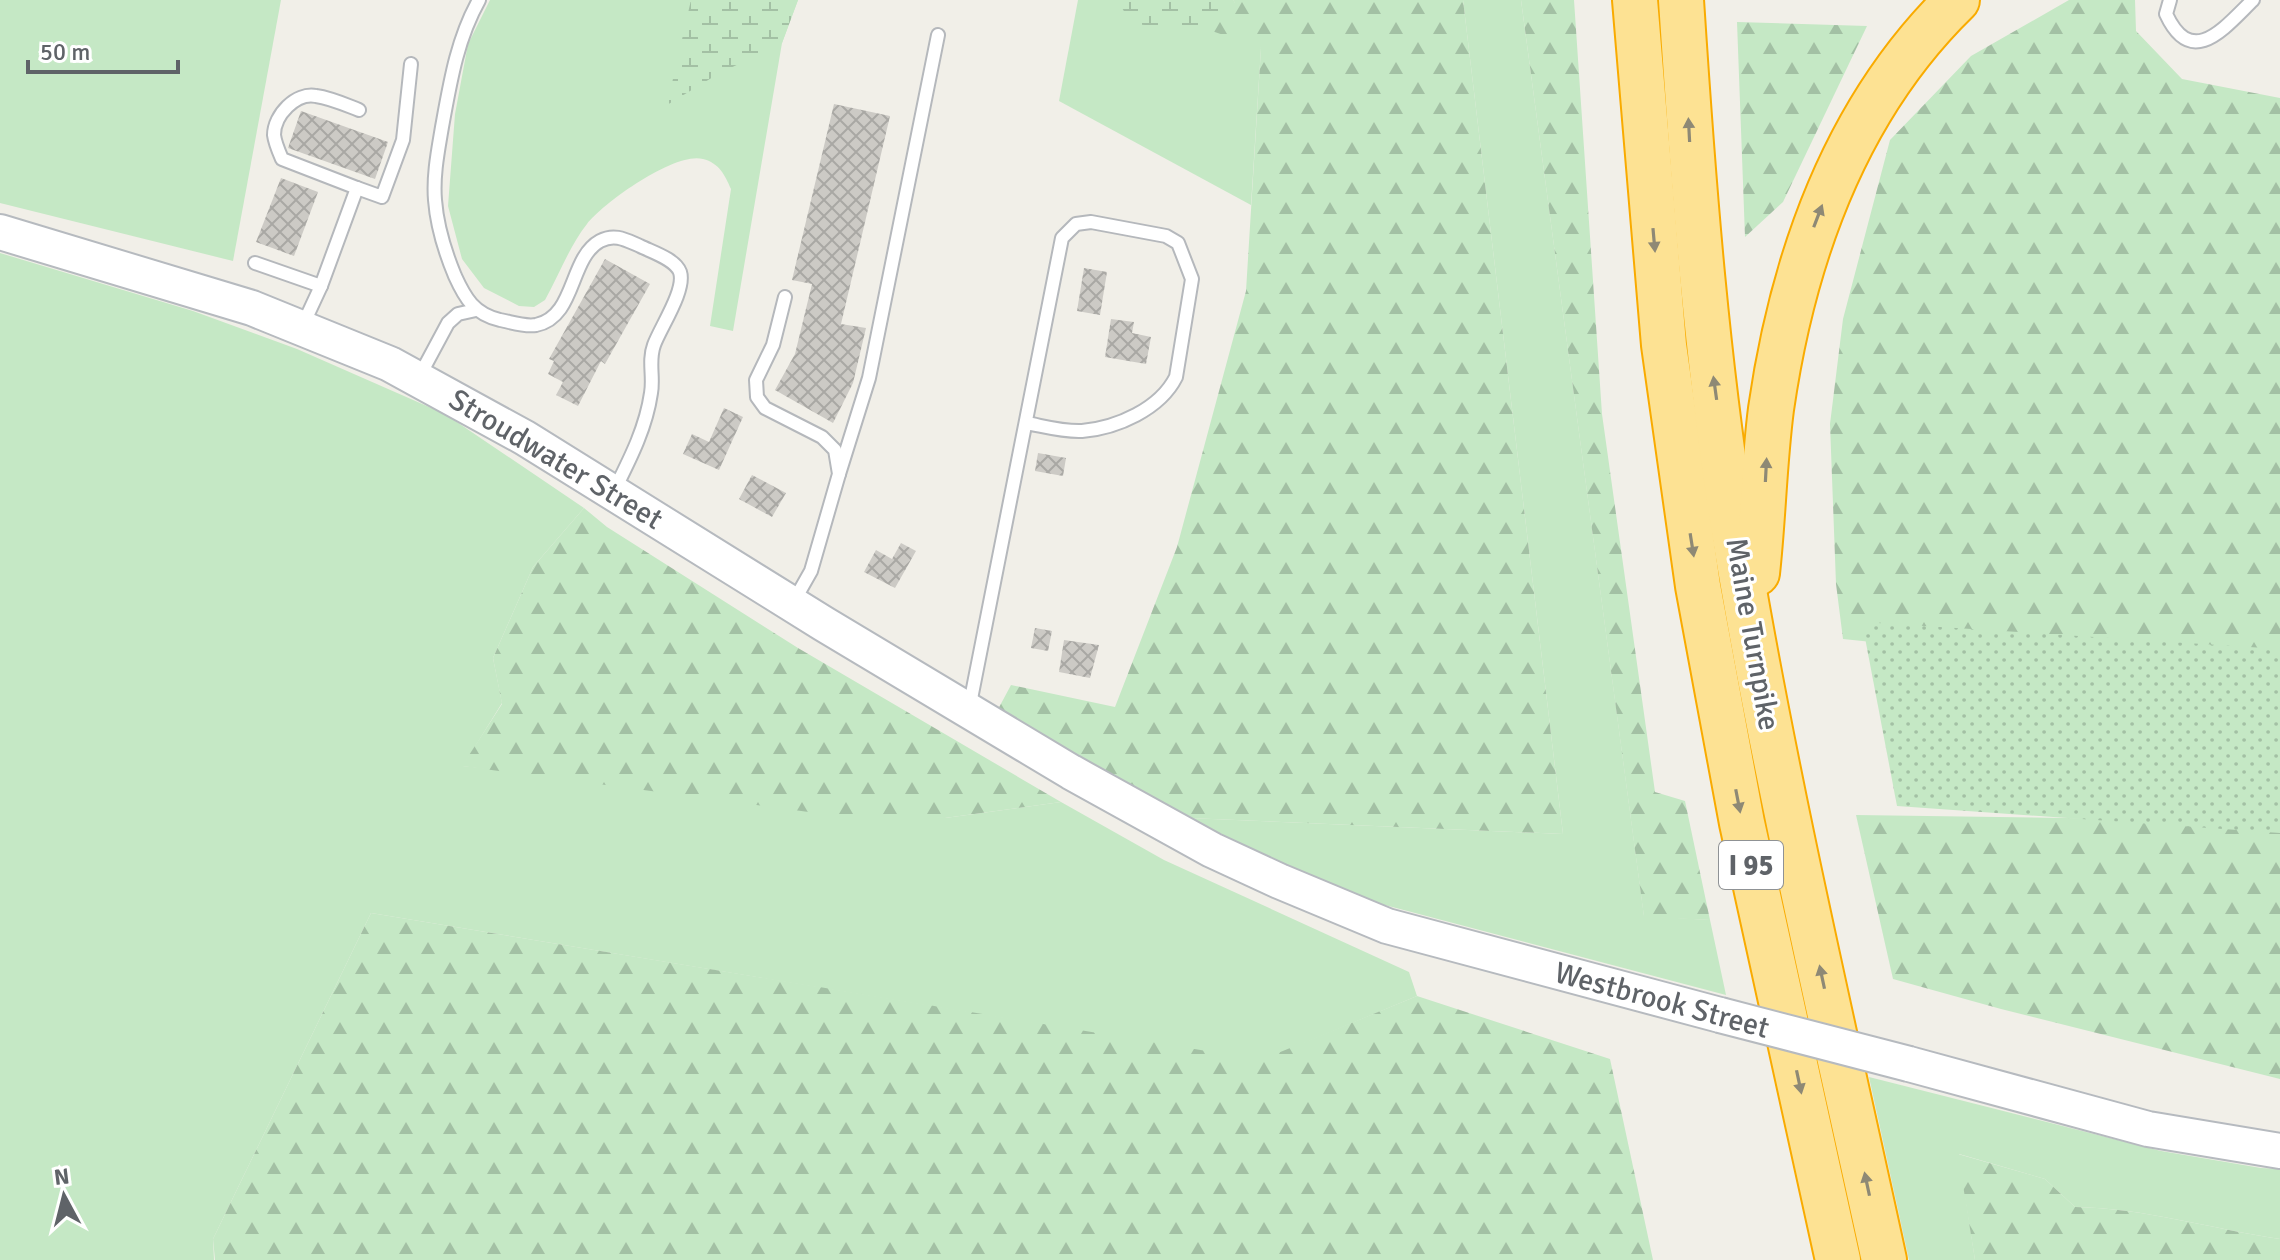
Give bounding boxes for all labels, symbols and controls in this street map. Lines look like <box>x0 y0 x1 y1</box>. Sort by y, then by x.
scale bar <box>28 24 178 74</box>
text: 50 m <box>40 37 90 67</box>
one-way arrow <box>1682 117 1695 142</box>
one-way arrow <box>1812 204 1825 228</box>
one-way arrow <box>1648 228 1661 253</box>
one-way arrow <box>1708 375 1721 400</box>
street label: Stroudwater Street <box>442 381 669 538</box>
one-way arrow <box>1760 457 1773 482</box>
one-way arrow <box>1686 533 1699 558</box>
street label: Maine Turnpike <box>1717 535 1788 733</box>
one-way arrow <box>1732 788 1745 813</box>
road number: I 95 <box>1719 841 1783 889</box>
street label: Westbrook Street <box>1551 954 1773 1047</box>
one-way arrow <box>1815 964 1828 989</box>
one-way arrow <box>1793 1070 1806 1095</box>
north arrow <box>24 1156 104 1236</box>
text: N <box>52 1162 71 1191</box>
one-way arrow <box>1860 1171 1873 1196</box>

